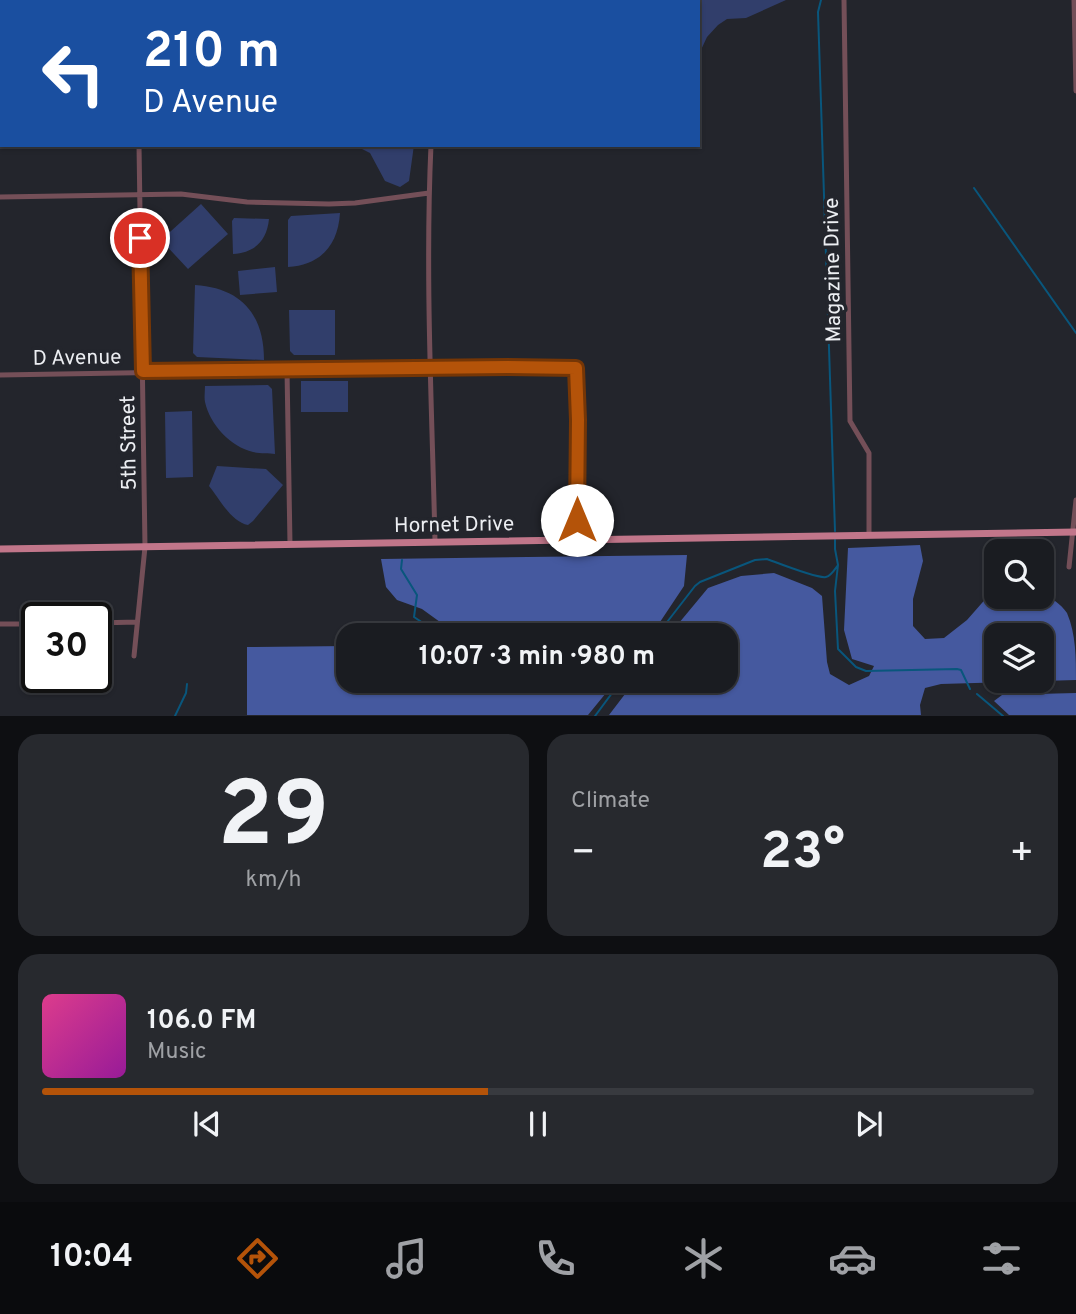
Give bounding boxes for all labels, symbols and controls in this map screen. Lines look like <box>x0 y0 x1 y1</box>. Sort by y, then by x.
text: 210 m <box>143 23 280 85</box>
icon: left <box>28 28 119 119</box>
text: D Avenue <box>143 84 278 124</box>
street label: Magazine Drive <box>819 197 848 343</box>
pin <box>110 208 170 268</box>
icon: arrive <box>121 219 159 257</box>
street label: D Avenue <box>32 344 122 373</box>
street label: 5th Street <box>115 395 144 491</box>
position arrow <box>540 483 614 557</box>
street label: Hornet Drive <box>394 511 514 540</box>
map controls <box>984 539 1054 693</box>
button: search <box>984 539 1054 609</box>
speed limit sign: 30 <box>21 602 112 693</box>
button: layers <box>984 623 1054 693</box>
text: 10:07 · 3 min · 980 m <box>419 641 655 674</box>
text: 29 <box>218 763 329 878</box>
text: Climate <box>571 787 650 816</box>
text: 23° <box>760 821 845 887</box>
text: − <box>571 830 596 879</box>
text: + <box>1009 830 1034 879</box>
text: km/h <box>246 866 301 895</box>
text: 106.0 FM <box>147 1005 256 1038</box>
text: Music <box>147 1038 207 1067</box>
icon: previous <box>188 1105 226 1143</box>
icon: pause <box>519 1105 557 1143</box>
icon: next <box>850 1105 888 1143</box>
icon: directions <box>233 1234 282 1283</box>
icon: music <box>382 1234 431 1283</box>
icon: phone <box>531 1234 580 1283</box>
icon: climate <box>679 1234 728 1283</box>
icon: car <box>828 1234 877 1283</box>
icon: filters <box>977 1234 1026 1283</box>
text: 10:04 <box>50 1238 133 1278</box>

